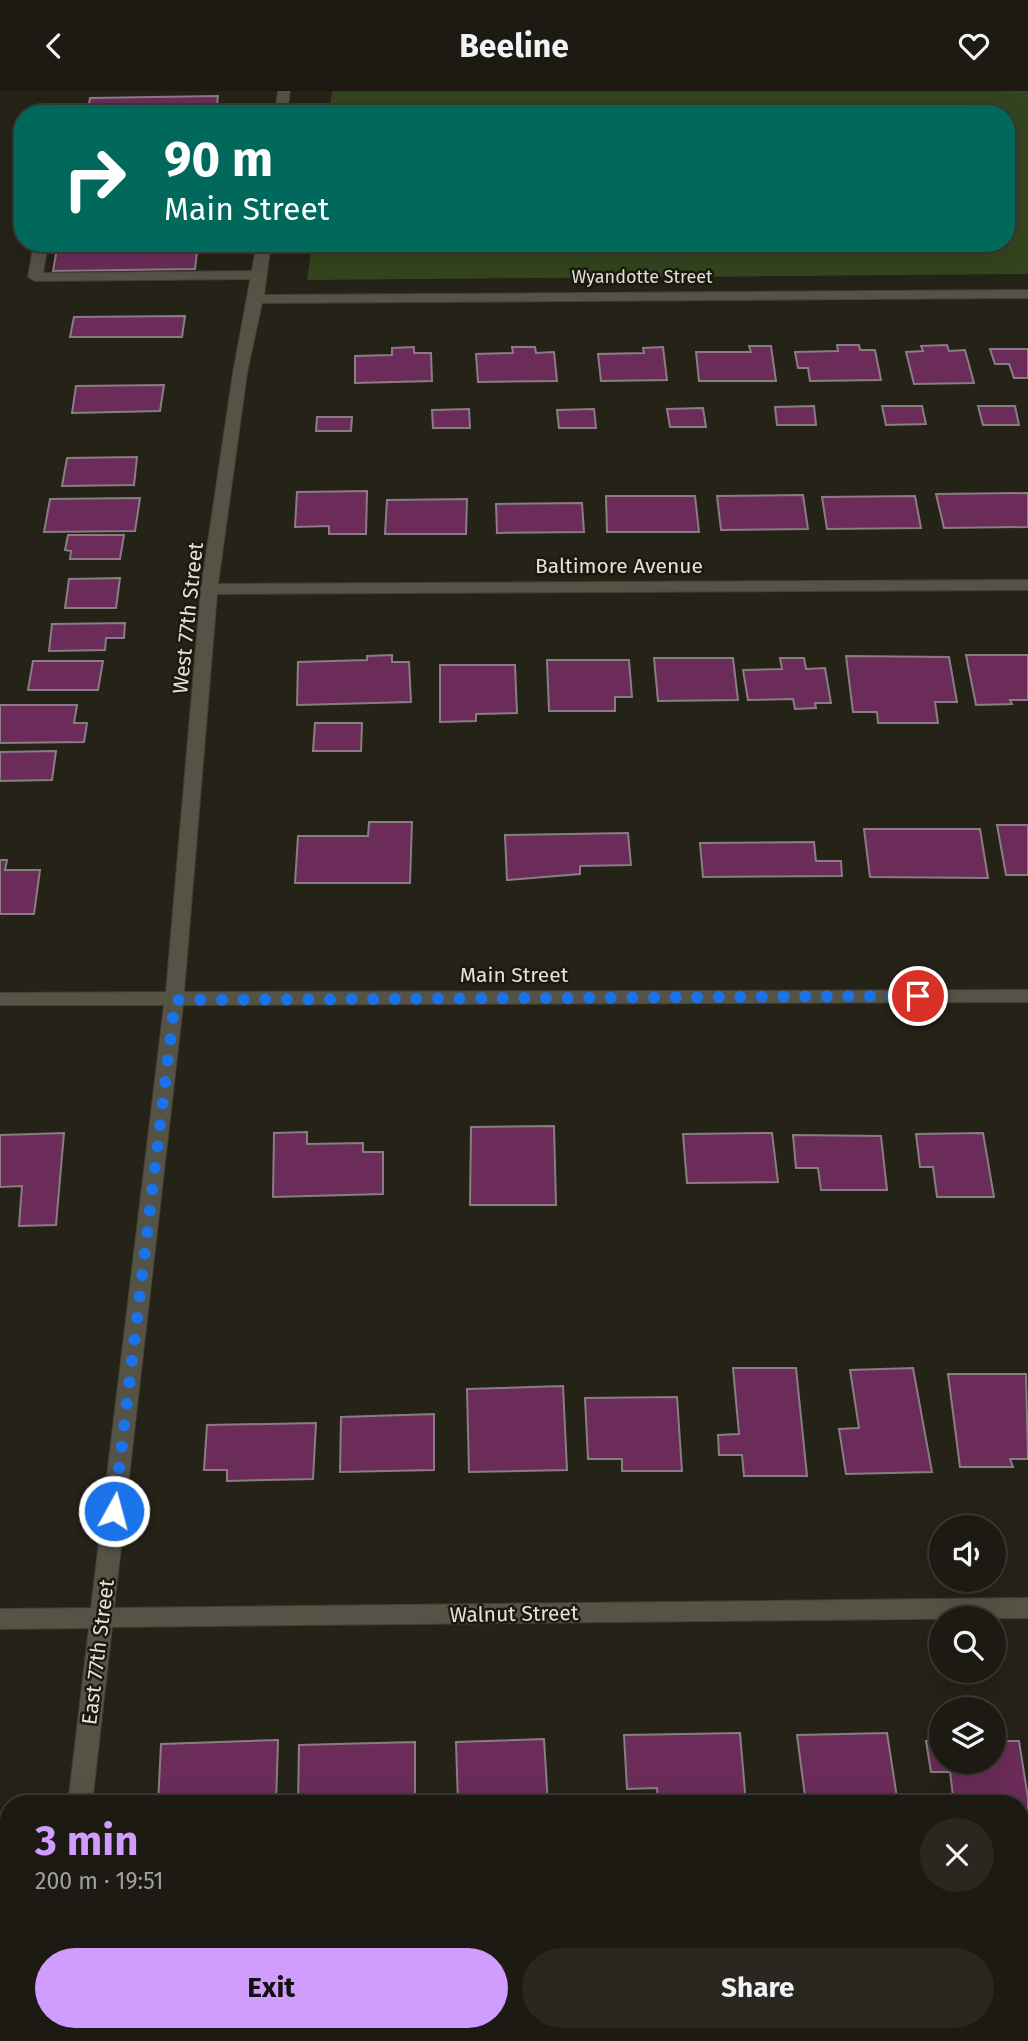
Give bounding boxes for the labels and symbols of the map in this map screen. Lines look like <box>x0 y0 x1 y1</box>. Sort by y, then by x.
street label: Wyandotte Street <box>571 266 713 288</box>
street label: West 77th Street <box>167 540 209 695</box>
street label: Baltimore Avenue <box>535 553 703 579</box>
street label: Main Street <box>460 962 569 988</box>
pin <box>888 966 948 1026</box>
position arrow <box>77 1474 151 1548</box>
street label: East 77th Street <box>76 1577 120 1726</box>
street label: Walnut Street <box>449 1600 579 1628</box>

